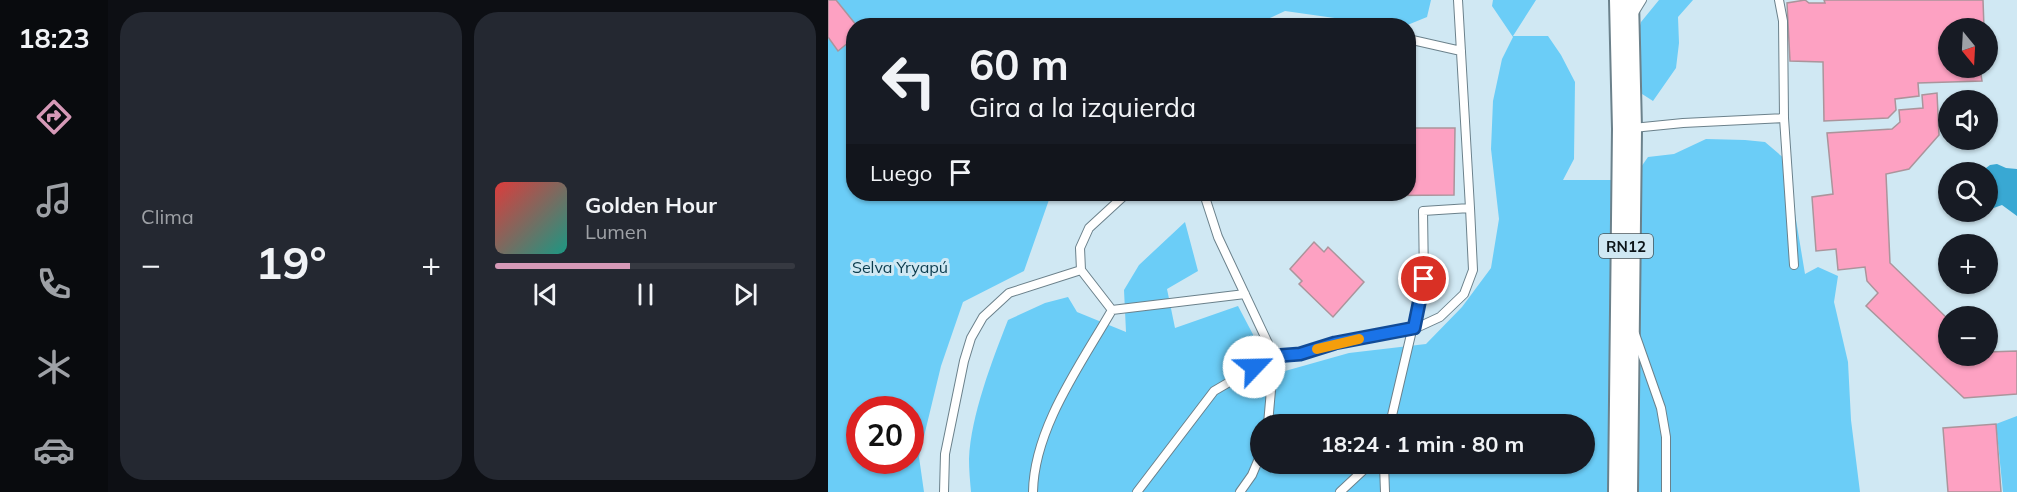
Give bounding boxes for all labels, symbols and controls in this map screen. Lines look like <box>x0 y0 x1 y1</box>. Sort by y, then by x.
north arrow <box>1938 18 1998 78</box>
map controls <box>1938 18 1998 366</box>
text: 18:23 <box>18 21 90 55</box>
text: 60 m <box>969 38 1069 91</box>
icon: left <box>870 42 948 120</box>
text: Gira a la izquierda <box>969 90 1196 124</box>
button: sound <box>1938 90 1998 150</box>
icon: directions <box>33 96 75 138</box>
icon: arrive <box>944 156 977 189</box>
text: Luego <box>870 159 932 187</box>
button: search <box>1938 162 1998 222</box>
icon: music <box>33 179 75 221</box>
text: Golden Hour <box>585 191 717 219</box>
text: Clima <box>141 204 194 229</box>
text: Lumen <box>585 219 647 244</box>
text: 19° <box>255 234 327 290</box>
road number: RN12 <box>1599 234 1653 258</box>
button: + <box>1938 234 1998 294</box>
text: − <box>141 243 161 284</box>
text: + <box>421 243 441 284</box>
pin <box>1398 253 1449 304</box>
park label: Selva Yryapú <box>852 257 948 277</box>
icon: arrive <box>1407 262 1440 295</box>
icon: phone <box>33 263 75 305</box>
icon: previous <box>529 278 562 311</box>
icon: pause <box>629 278 662 311</box>
icon: next <box>729 278 762 311</box>
button: − <box>1938 306 1998 366</box>
position arrow <box>1222 335 1286 399</box>
icon: climate <box>33 346 75 388</box>
speed limit sign: 20 <box>846 396 924 474</box>
icon: car <box>33 429 75 471</box>
text: 18:24 · 1 min · 80 m <box>1321 430 1524 458</box>

